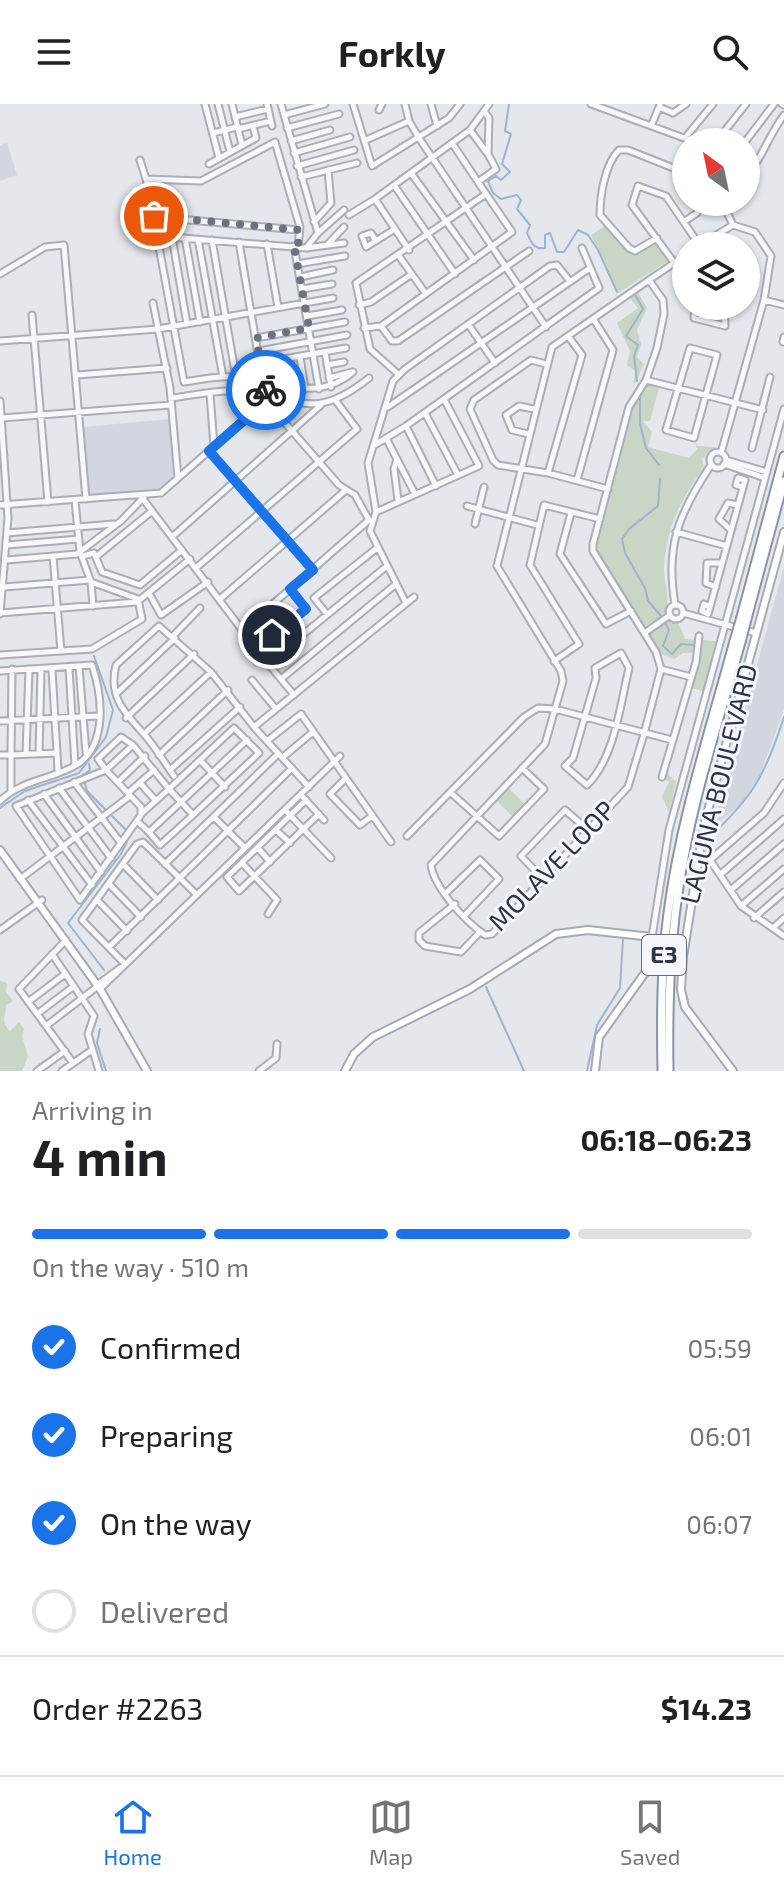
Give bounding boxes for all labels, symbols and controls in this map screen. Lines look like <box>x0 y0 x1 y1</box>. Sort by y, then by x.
icon: menu <box>32 30 76 74</box>
icon: search <box>708 30 752 74</box>
text: Forkly <box>338 31 446 74</box>
north arrow <box>672 128 760 216</box>
map controls <box>672 128 760 320</box>
pin <box>120 182 188 250</box>
icon: bag <box>132 194 176 238</box>
button: layers <box>672 232 760 320</box>
courier <box>226 350 306 430</box>
icon: bike <box>244 368 288 412</box>
pin <box>238 601 306 669</box>
icon: home <box>250 613 294 657</box>
street label: LAGUNA BOULEVARD <box>673 661 762 907</box>
street label: MOLAVE LOOP <box>481 794 620 936</box>
road number: E3 <box>642 935 686 975</box>
text: Arriving in <box>32 1094 153 1125</box>
text: 06:18–06:23 <box>580 1121 752 1157</box>
text: 4 min <box>32 1124 168 1186</box>
text: On the way · 510 m <box>32 1251 249 1282</box>
icon: check <box>32 1325 76 1369</box>
text: Confirmed <box>100 1329 241 1365</box>
text: 05:59 <box>687 1332 752 1363</box>
icon: check <box>32 1413 76 1457</box>
text: Preparing <box>100 1417 233 1453</box>
text: 06:01 <box>689 1420 752 1451</box>
icon: check <box>32 1501 76 1545</box>
text: On the way <box>100 1505 252 1541</box>
text: 06:07 <box>686 1508 752 1539</box>
text: Delivered <box>100 1593 229 1629</box>
text: Order #2263 <box>32 1690 203 1726</box>
text: $14.23 <box>661 1690 752 1726</box>
tab: Home <box>104 1795 162 1869</box>
tab: Map <box>369 1795 413 1869</box>
tab: Saved <box>620 1795 680 1869</box>

